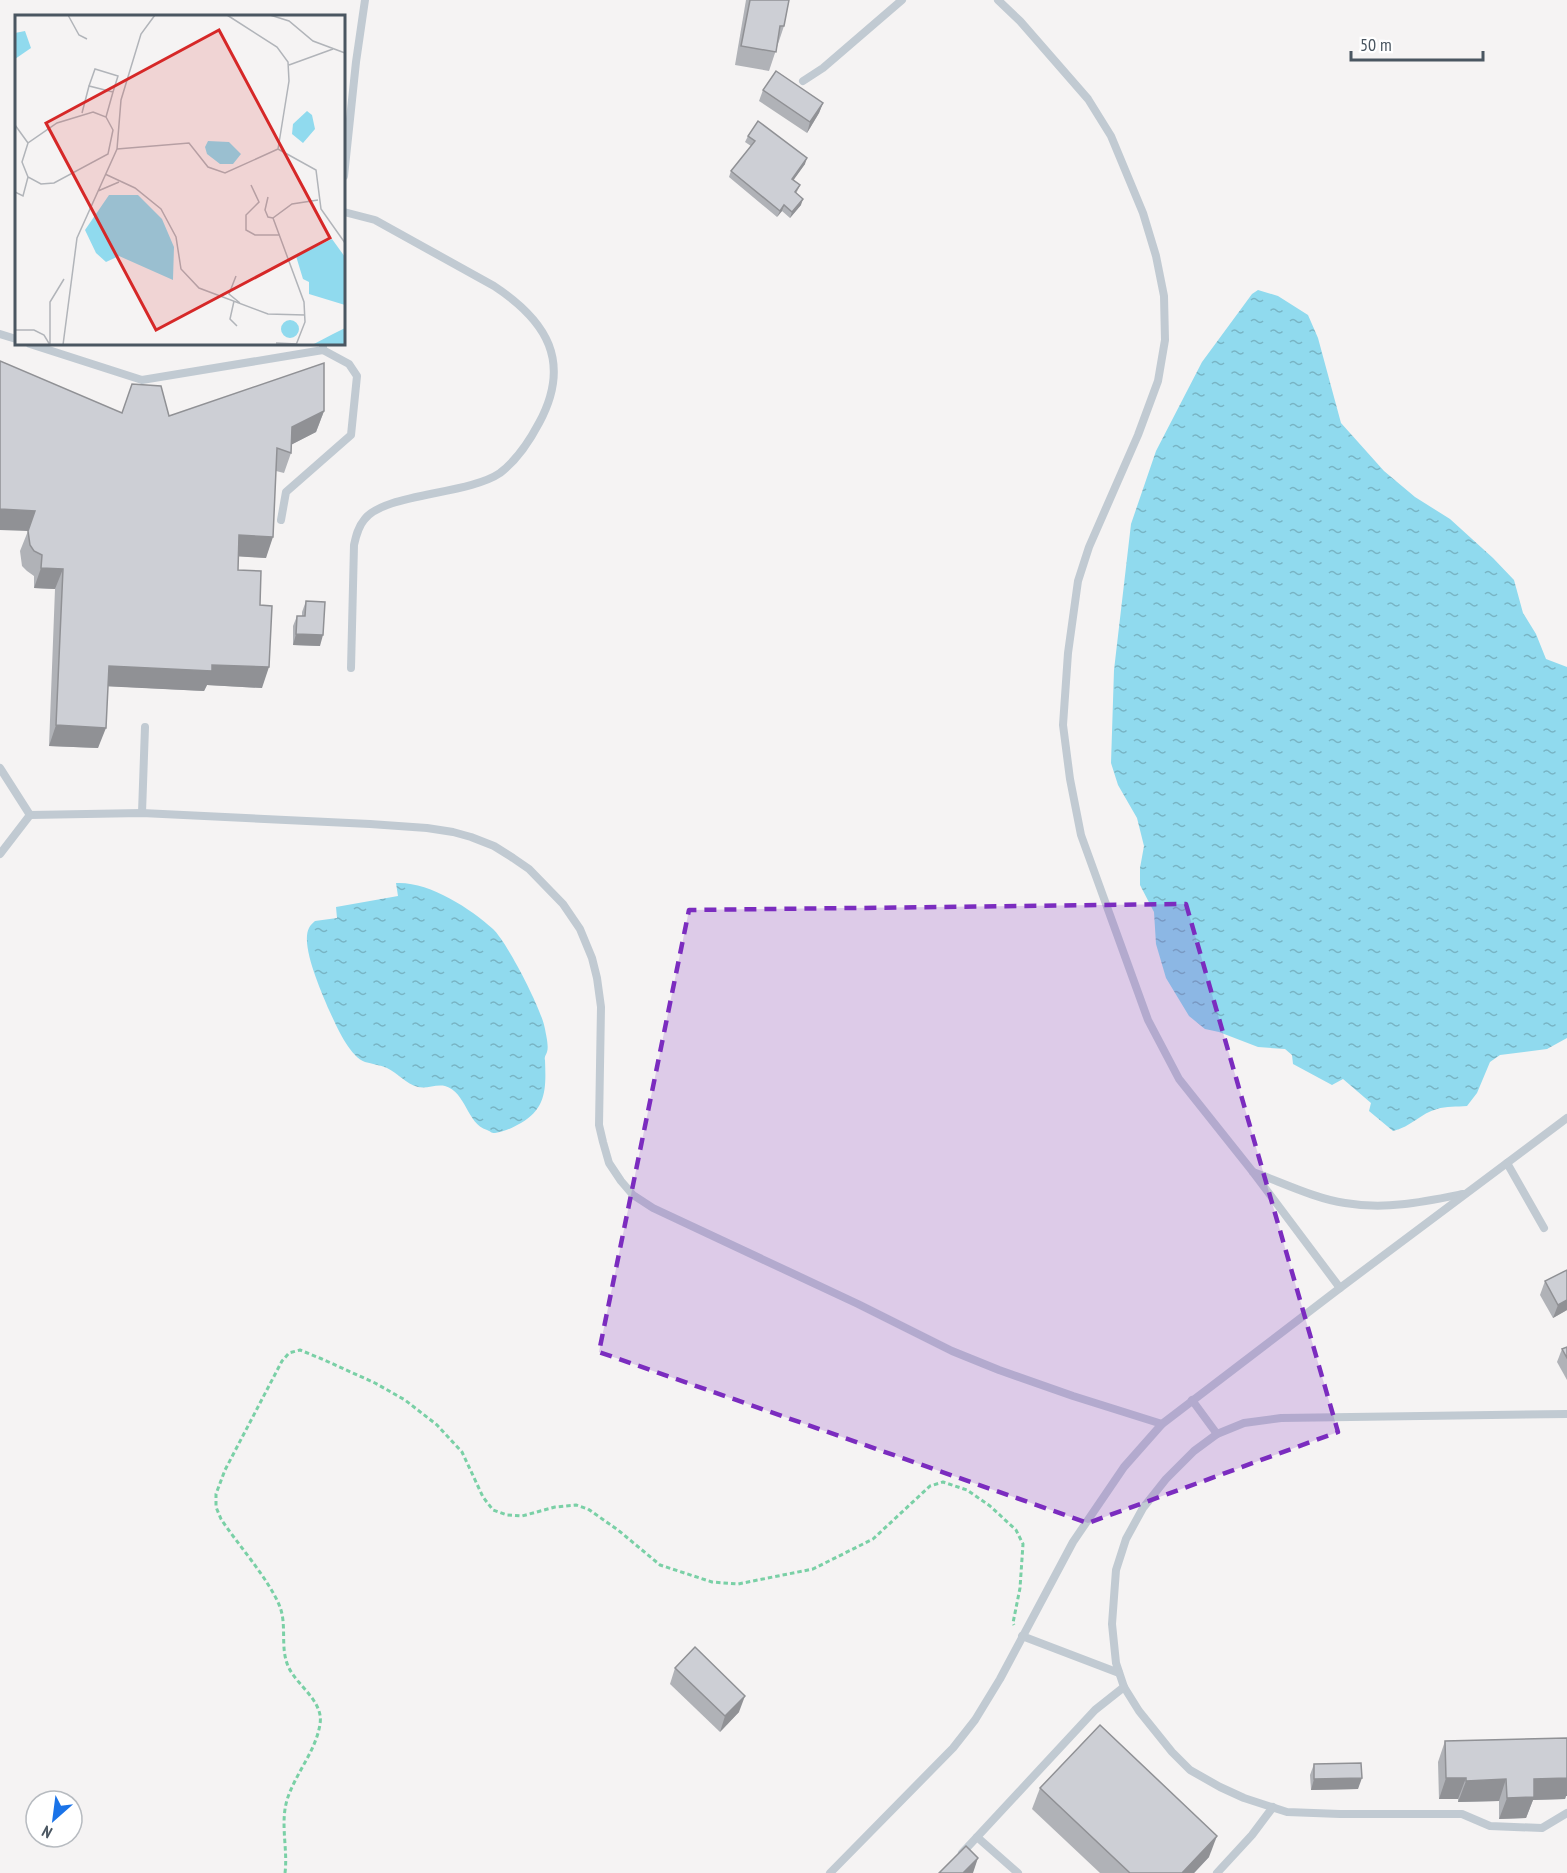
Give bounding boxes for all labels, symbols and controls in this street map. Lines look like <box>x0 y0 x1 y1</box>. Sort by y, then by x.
inset map <box>15 15 345 345</box>
scale bar <box>1351 24 1483 62</box>
text: 50 m <box>1360 33 1392 56</box>
north arrow <box>24 1789 84 1849</box>
text: N <box>38 1821 55 1843</box>

